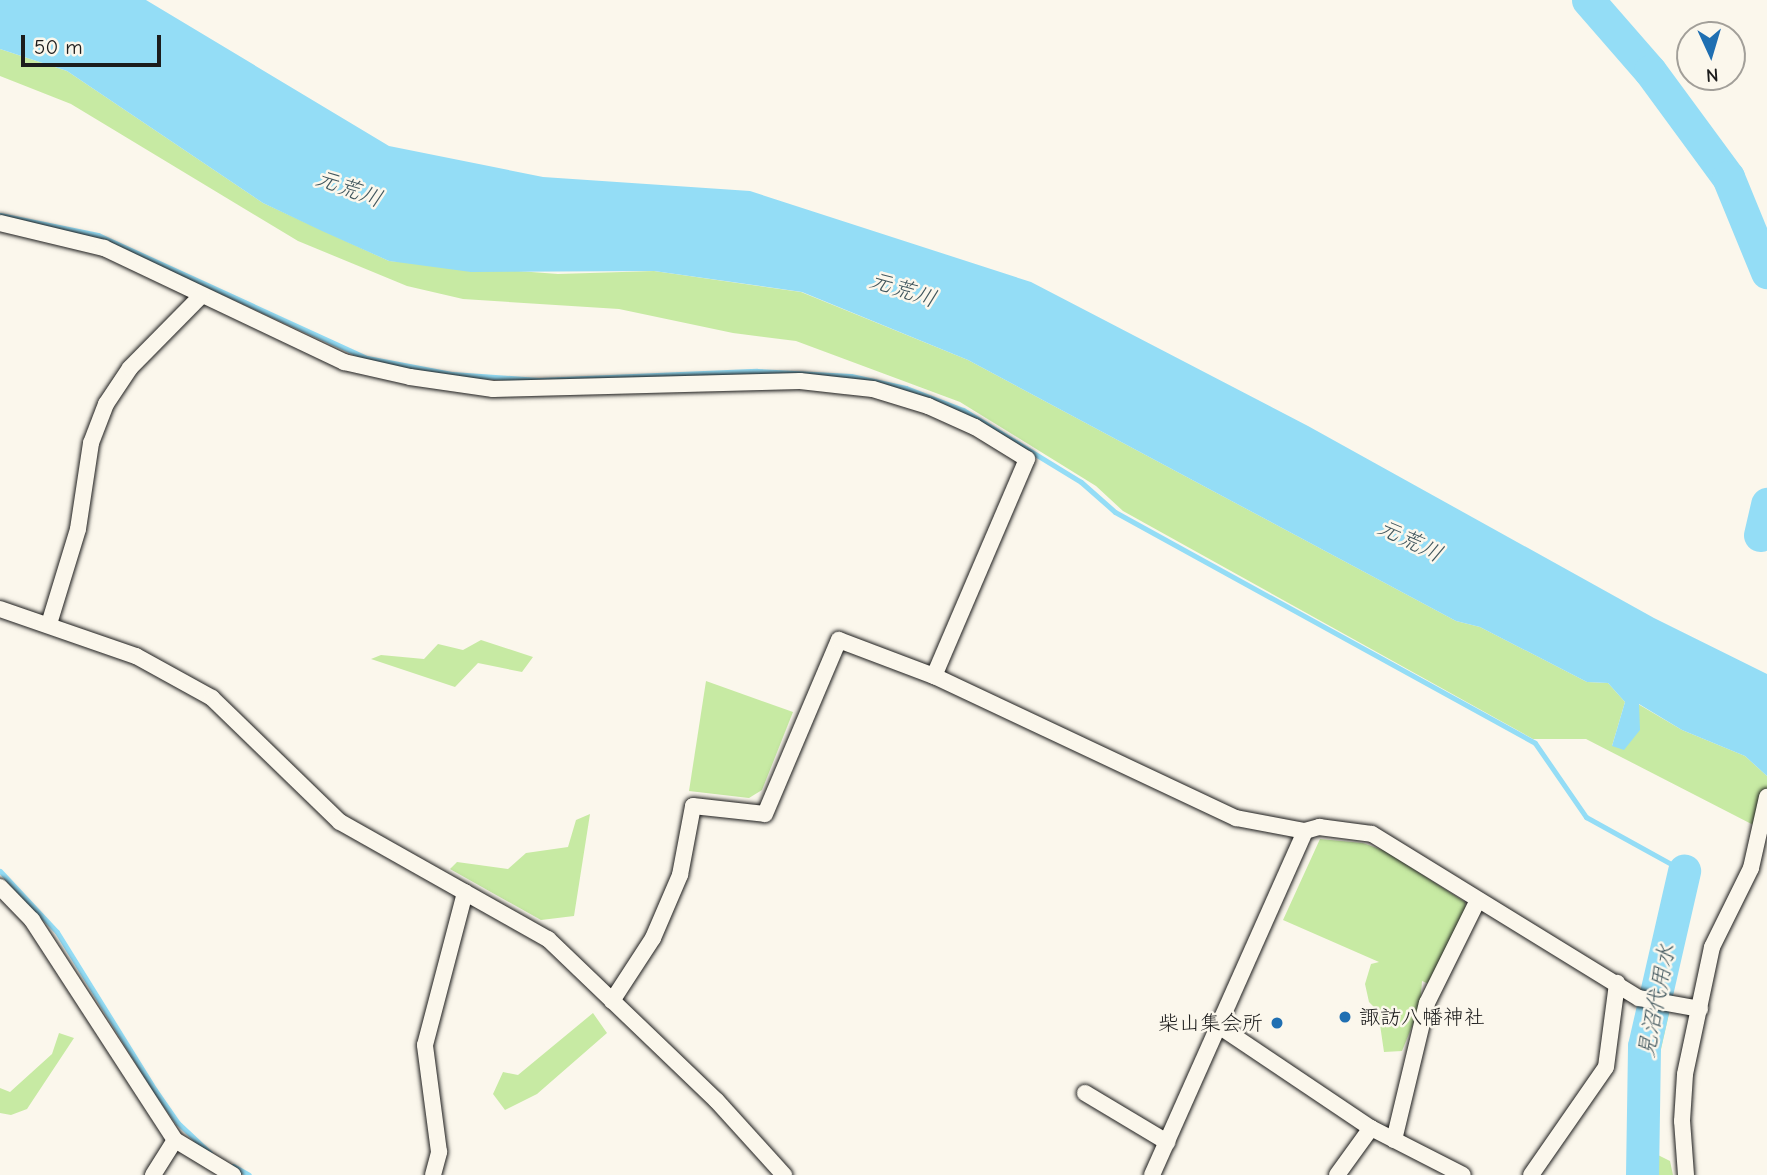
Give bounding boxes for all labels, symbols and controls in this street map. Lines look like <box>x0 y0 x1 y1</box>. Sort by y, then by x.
scale bar <box>24 21 164 65</box>
north arrow <box>1676 21 1746 91</box>
text: 50 m <box>34 35 83 59</box>
text: N <box>1705 64 1719 86</box>
water label: 元荒川 <box>312 164 386 214</box>
water label: 元荒川 <box>866 266 940 314</box>
water label: 元荒川 <box>1373 513 1447 569</box>
water label: 見沼代用水 <box>1632 942 1682 1060</box>
place label: 諏訪八幡神社 <box>1359 1004 1485 1030</box>
marker: 諏訪八幡神社 <box>1337 1009 1353 1025</box>
place label: 柴山集会所 <box>1158 1010 1263 1036</box>
marker: 柴山集会所 <box>1269 1015 1285 1031</box>

